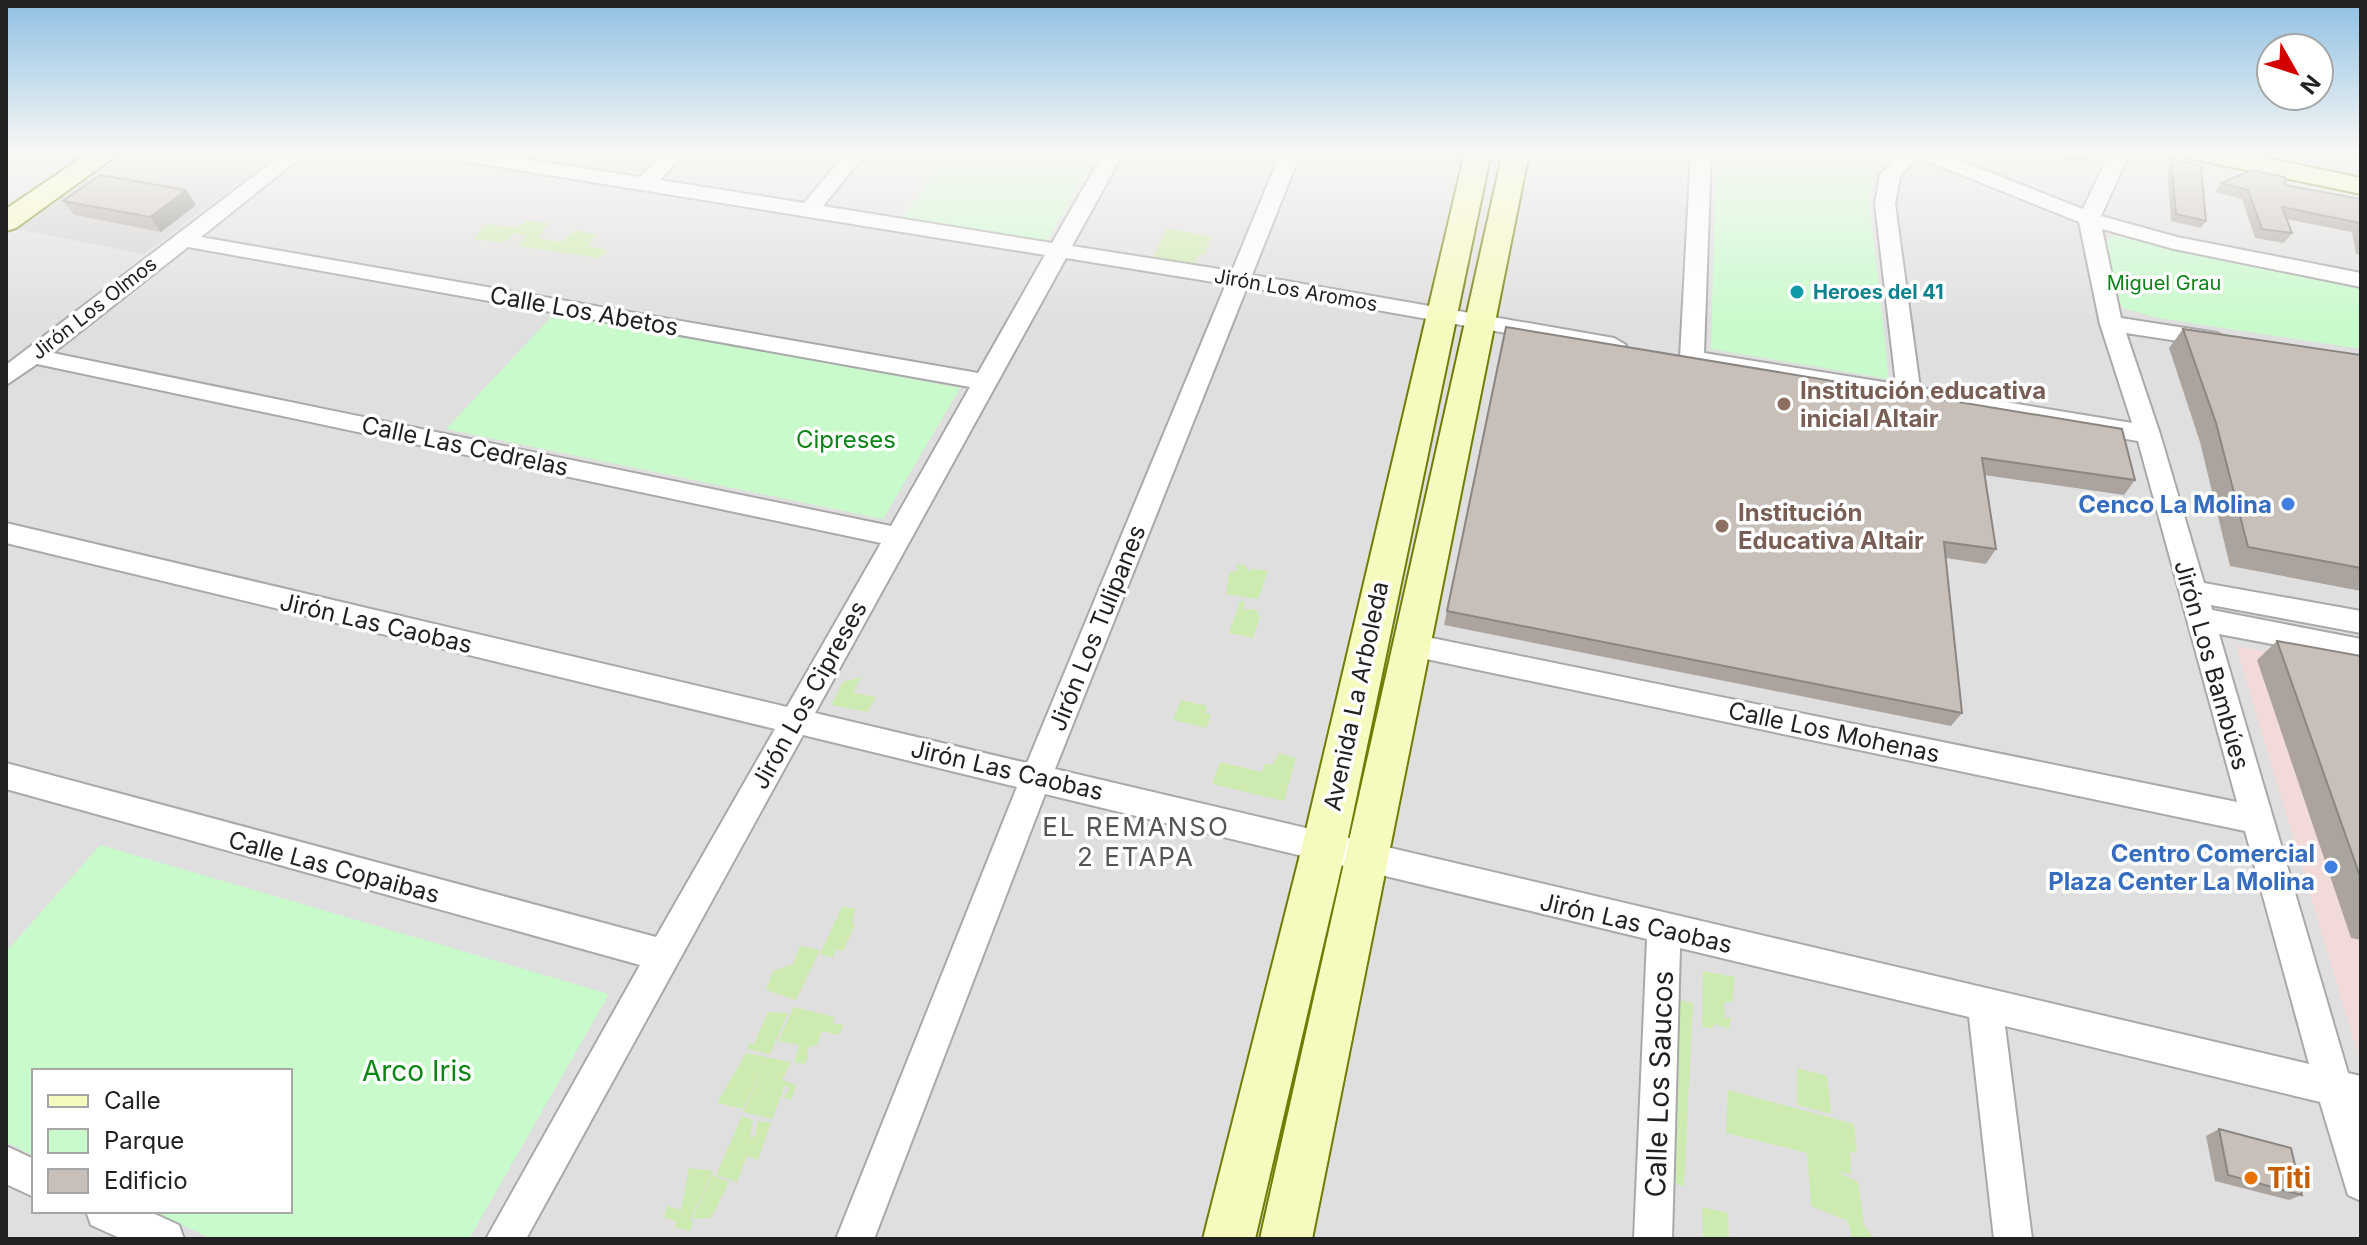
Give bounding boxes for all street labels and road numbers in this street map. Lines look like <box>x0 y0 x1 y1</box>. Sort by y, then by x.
street label: Jirón Los Olmos <box>26 252 162 364</box>
street label: Jirón Los Aromos <box>1212 264 1380 316</box>
street label: Calle Los Abetos <box>488 280 680 342</box>
street label: Calle Las Cedrelas <box>359 410 571 482</box>
street label: Jirón Los Tulipanes <box>1042 521 1152 735</box>
street label: Jirón Los Bambúes <box>2168 557 2256 773</box>
street label: Avenida La Arboleda <box>1318 579 1394 813</box>
street label: Jirón Las Caobas <box>277 587 475 659</box>
street label: Jirón Los Cipreses <box>745 596 873 794</box>
street label: Calle Los Mohenas <box>1726 695 1942 769</box>
street label: Jirón Las Caobas <box>908 734 1106 806</box>
street label: Calle Las Copaibas <box>225 825 443 909</box>
street label: Jirón Las Caobas <box>1537 887 1735 959</box>
street label: Calle Los Saucos <box>1638 970 1680 1198</box>

